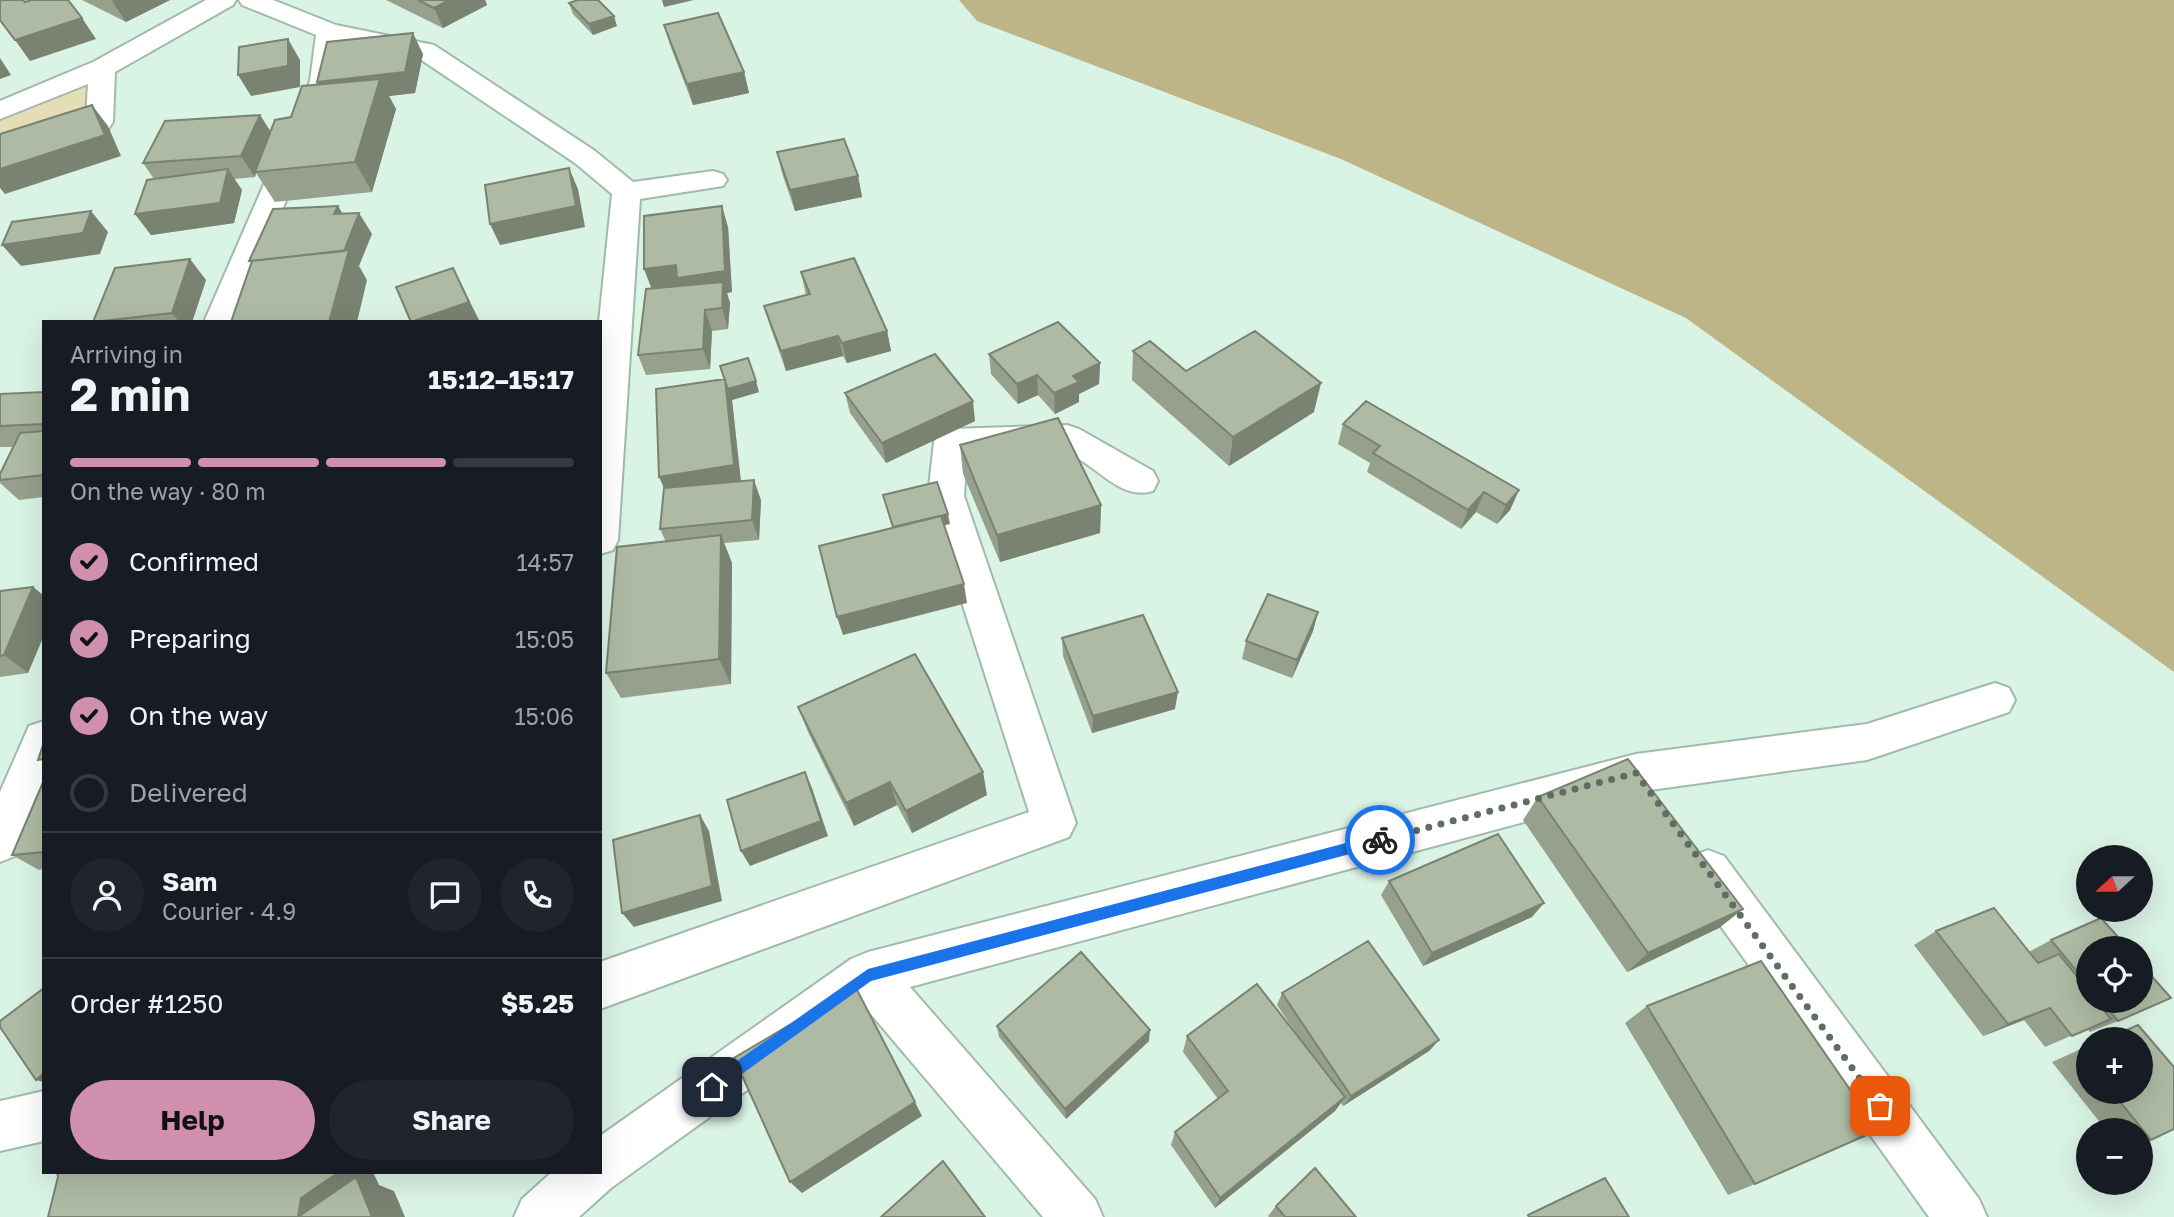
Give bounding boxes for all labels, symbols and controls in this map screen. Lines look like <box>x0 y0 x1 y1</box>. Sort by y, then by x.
text: Arriving in <box>70 340 183 368</box>
text: 15:12–15:17 <box>428 364 574 395</box>
text: 2 min <box>70 366 190 421</box>
text: On the way · 80 m <box>70 477 266 505</box>
icon: check <box>70 543 108 581</box>
text: Confirmed <box>129 546 259 577</box>
text: 14:57 <box>516 548 574 576</box>
icon: check <box>70 620 108 658</box>
text: Preparing <box>129 623 251 654</box>
text: 15:05 <box>515 625 574 653</box>
icon: check <box>70 697 108 735</box>
text: On the way <box>129 700 268 731</box>
text: 15:06 <box>514 702 574 730</box>
text: Delivered <box>129 777 248 808</box>
courier <box>1345 805 1415 875</box>
icon: bike <box>1361 821 1399 859</box>
north arrow <box>2076 845 2152 922</box>
map controls <box>2076 845 2153 1195</box>
button: person <box>70 858 144 932</box>
button: chat <box>408 858 482 932</box>
button: phone <box>500 858 574 932</box>
text: Sam <box>162 866 217 897</box>
text: Courier · 4.9 <box>162 897 296 925</box>
button: locate <box>2076 936 2153 1013</box>
text: Order #1250 <box>70 988 223 1019</box>
text: $5.25 <box>501 988 574 1019</box>
button: + <box>2076 1027 2153 1104</box>
pin <box>682 1057 742 1117</box>
icon: home <box>693 1068 731 1106</box>
pin <box>1850 1076 1910 1136</box>
button: Help <box>70 1080 315 1160</box>
button: Share <box>329 1080 574 1160</box>
icon: bag <box>1861 1087 1899 1125</box>
button: − <box>2076 1118 2153 1195</box>

